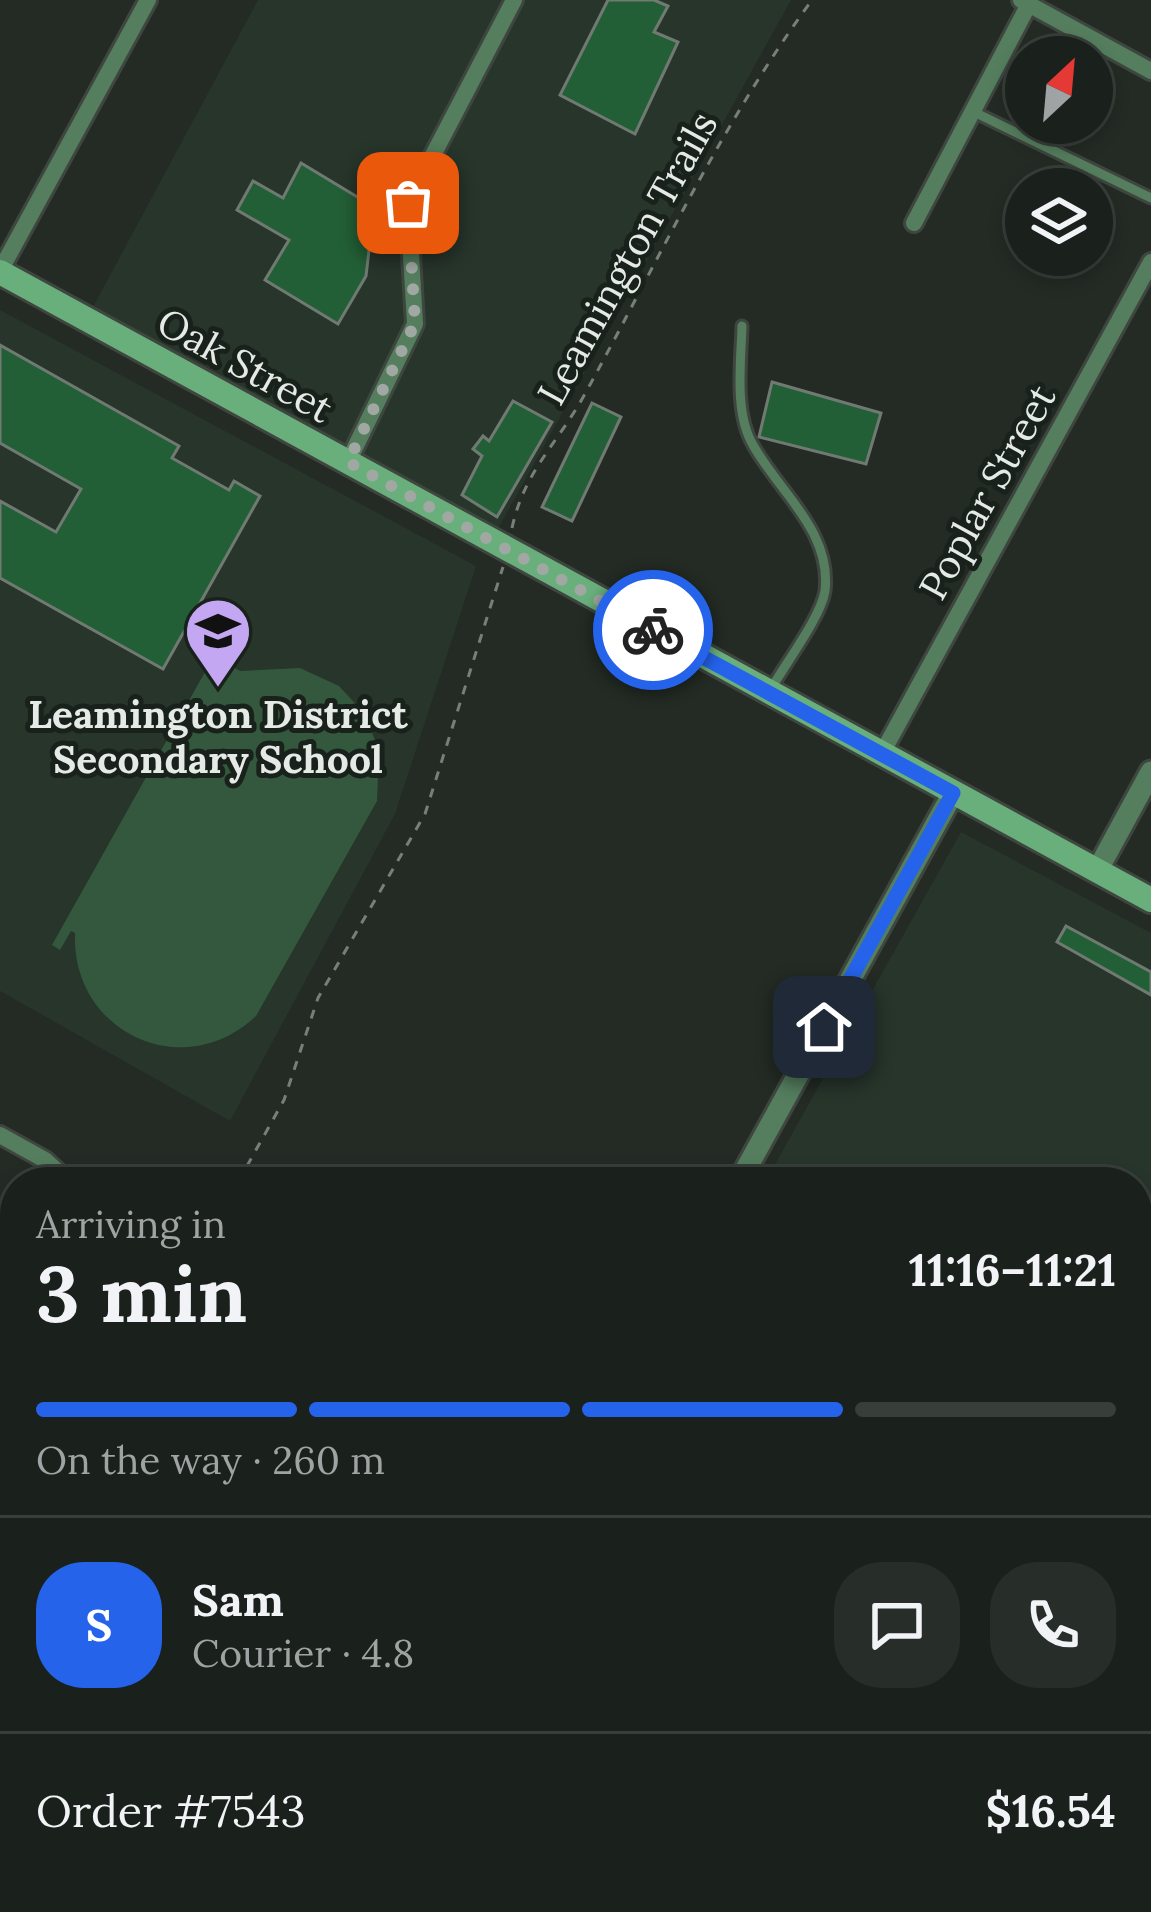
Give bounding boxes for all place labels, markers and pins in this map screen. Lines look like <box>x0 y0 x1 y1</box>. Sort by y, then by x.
pin <box>357 152 459 254</box>
school or university icon: Leamington District Secondary School <box>183 596 253 690</box>
place label: Leamington District Secondary School <box>28 689 409 784</box>
pin <box>773 976 875 1078</box>

